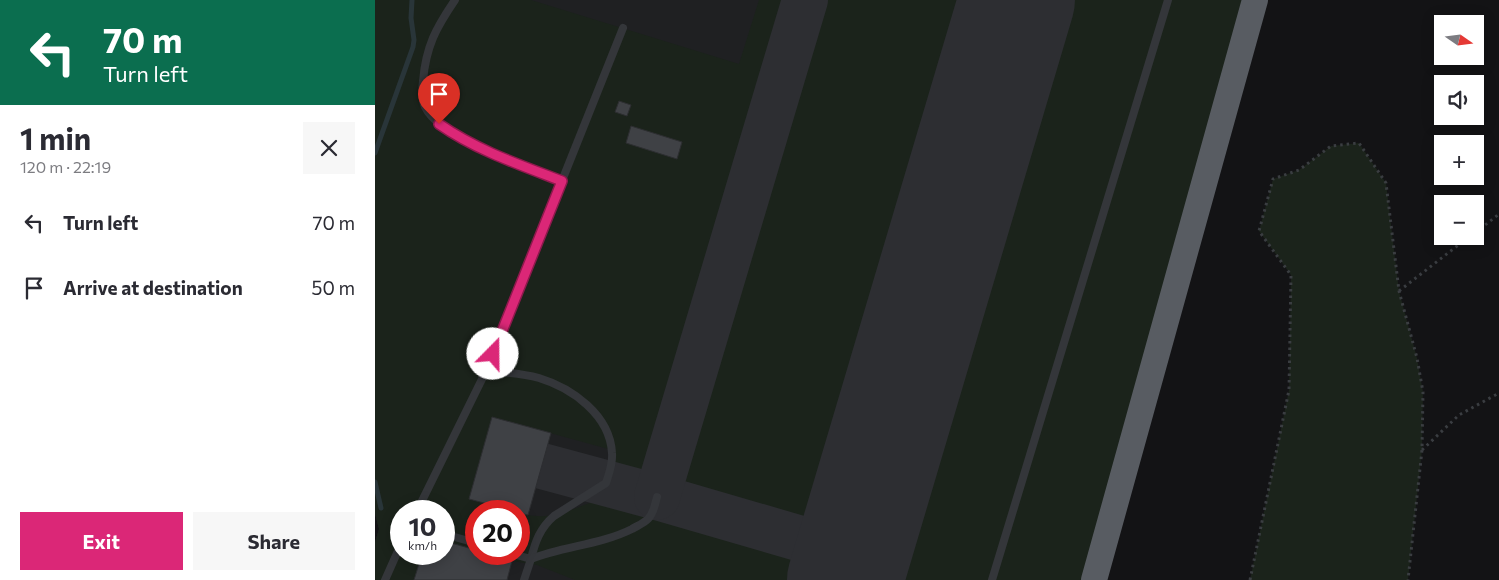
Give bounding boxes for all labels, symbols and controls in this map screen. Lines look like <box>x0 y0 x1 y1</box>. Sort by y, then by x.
north arrow <box>1434 15 1484 65</box>
map controls <box>1434 15 1484 245</box>
text: 70 m <box>103 17 183 60</box>
icon: left <box>20 20 85 85</box>
text: Turn left <box>103 60 188 87</box>
pin <box>418 73 460 124</box>
button: sound <box>1434 75 1484 125</box>
icon: arrive <box>425 80 453 108</box>
text: 1 min <box>20 119 91 156</box>
button: close <box>303 122 355 174</box>
button: + <box>1434 135 1484 185</box>
text: 120 m · 22:19 <box>20 157 111 176</box>
button: − <box>1434 195 1484 245</box>
icon: left <box>20 209 48 237</box>
text: Turn left <box>63 211 138 234</box>
text: 70 m <box>312 211 355 234</box>
icon: arrive <box>20 274 48 302</box>
text: Arrive at destination <box>63 276 243 299</box>
text: 50 m <box>311 276 355 299</box>
position arrow <box>466 327 518 379</box>
speed limit sign: 20 <box>465 500 530 565</box>
text: 10 <box>409 511 436 541</box>
button: Exit <box>20 512 183 570</box>
button: Share <box>193 512 355 570</box>
text: km/h <box>408 538 437 552</box>

